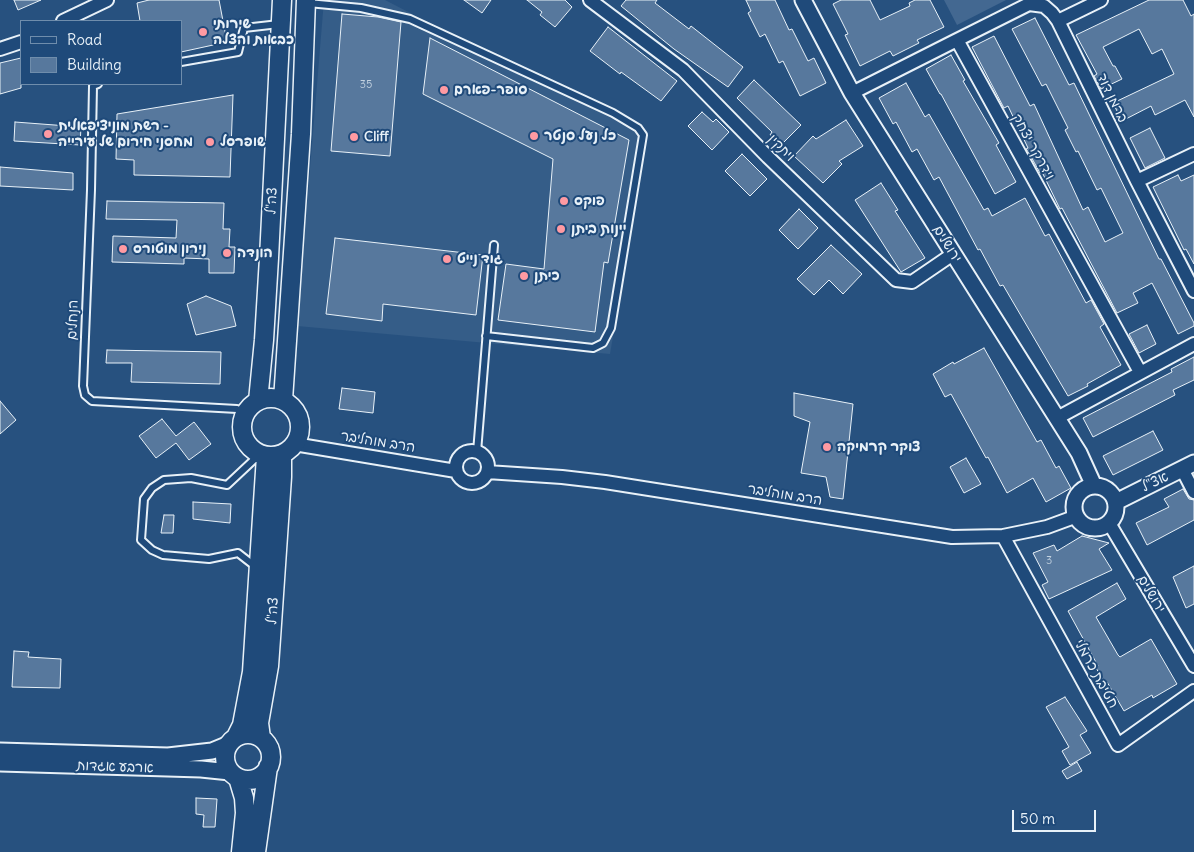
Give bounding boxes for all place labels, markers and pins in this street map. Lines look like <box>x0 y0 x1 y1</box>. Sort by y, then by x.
place label: שירותי כבאות והצלה <box>213 16 294 48</box>
marker: שירותי כבאות והצלה <box>197 26 209 38</box>
place label: סופר-פארם <box>454 82 527 98</box>
marker: סופר-פארם <box>438 84 450 96</box>
place label: רשת מוניציפאלית - מחסני חירום של עירייה <box>58 118 193 150</box>
marker: רשת מוניציפאלית - מחסני חירום של עירייה <box>42 128 54 140</box>
place label: כל נעל סנטר <box>544 128 616 144</box>
place label: Cliff <box>364 129 389 145</box>
marker: כל נעל סנטר <box>528 130 540 142</box>
marker: Cliff <box>348 131 360 143</box>
place label: שופרסל <box>220 134 266 150</box>
marker: שופרסל <box>204 136 216 148</box>
place label: פוקס <box>574 193 605 209</box>
marker: פוקס <box>558 195 570 207</box>
place label: יינות ביתן <box>571 221 626 237</box>
marker: יינות ביתן <box>555 223 567 235</box>
place label: נירון מוטורס <box>133 241 206 257</box>
marker: נירון מוטורס <box>117 243 129 255</box>
place label: הונדה <box>237 245 273 261</box>
marker: הונדה <box>221 247 233 259</box>
place label: גוד נייט <box>457 251 503 267</box>
marker: גוד נייט <box>441 253 453 265</box>
place label: כיתן <box>534 268 560 284</box>
marker: כיתן <box>518 270 530 282</box>
place label: צוקר קרמיקה <box>837 439 920 455</box>
marker: צוקר קרמיקה <box>821 441 833 453</box>

